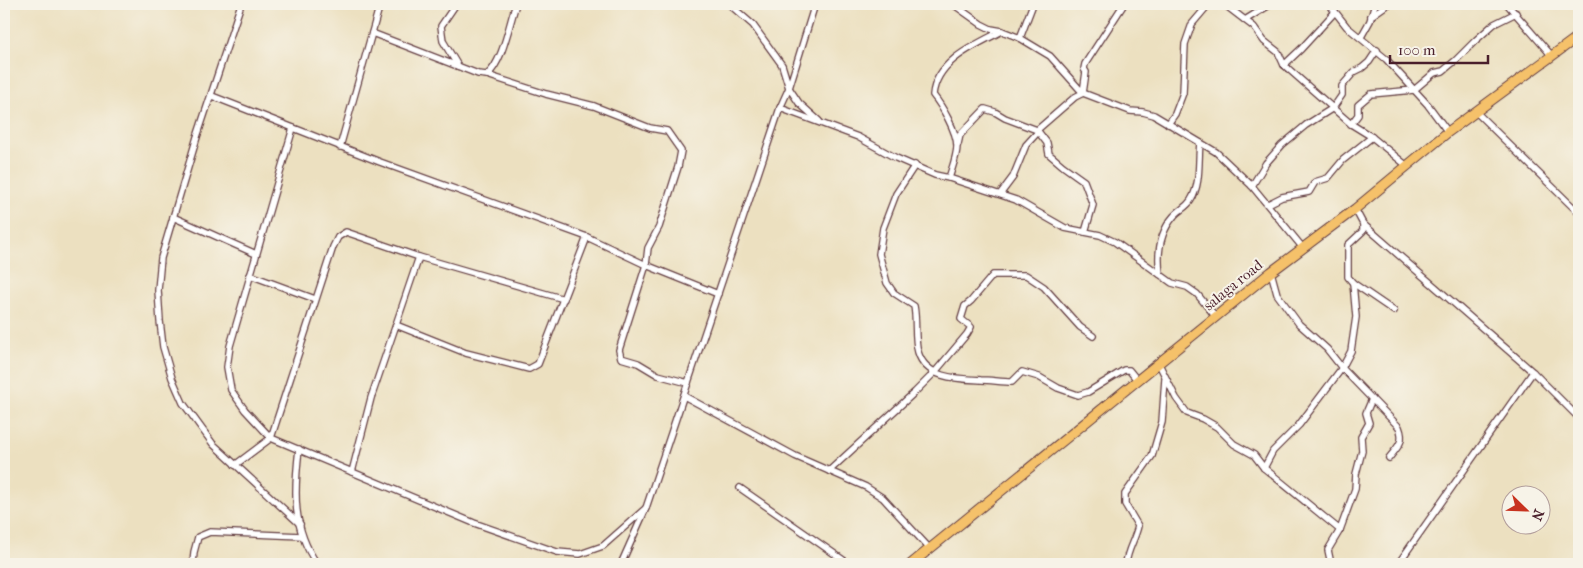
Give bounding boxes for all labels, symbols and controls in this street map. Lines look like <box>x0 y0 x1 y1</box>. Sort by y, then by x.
scale bar <box>1390 32 1488 64</box>
text: 100 m <box>1398 41 1436 59</box>
street label: salaga road <box>1200 255 1267 314</box>
north arrow <box>1500 486 1550 536</box>
text: N <box>1527 507 1547 523</box>

